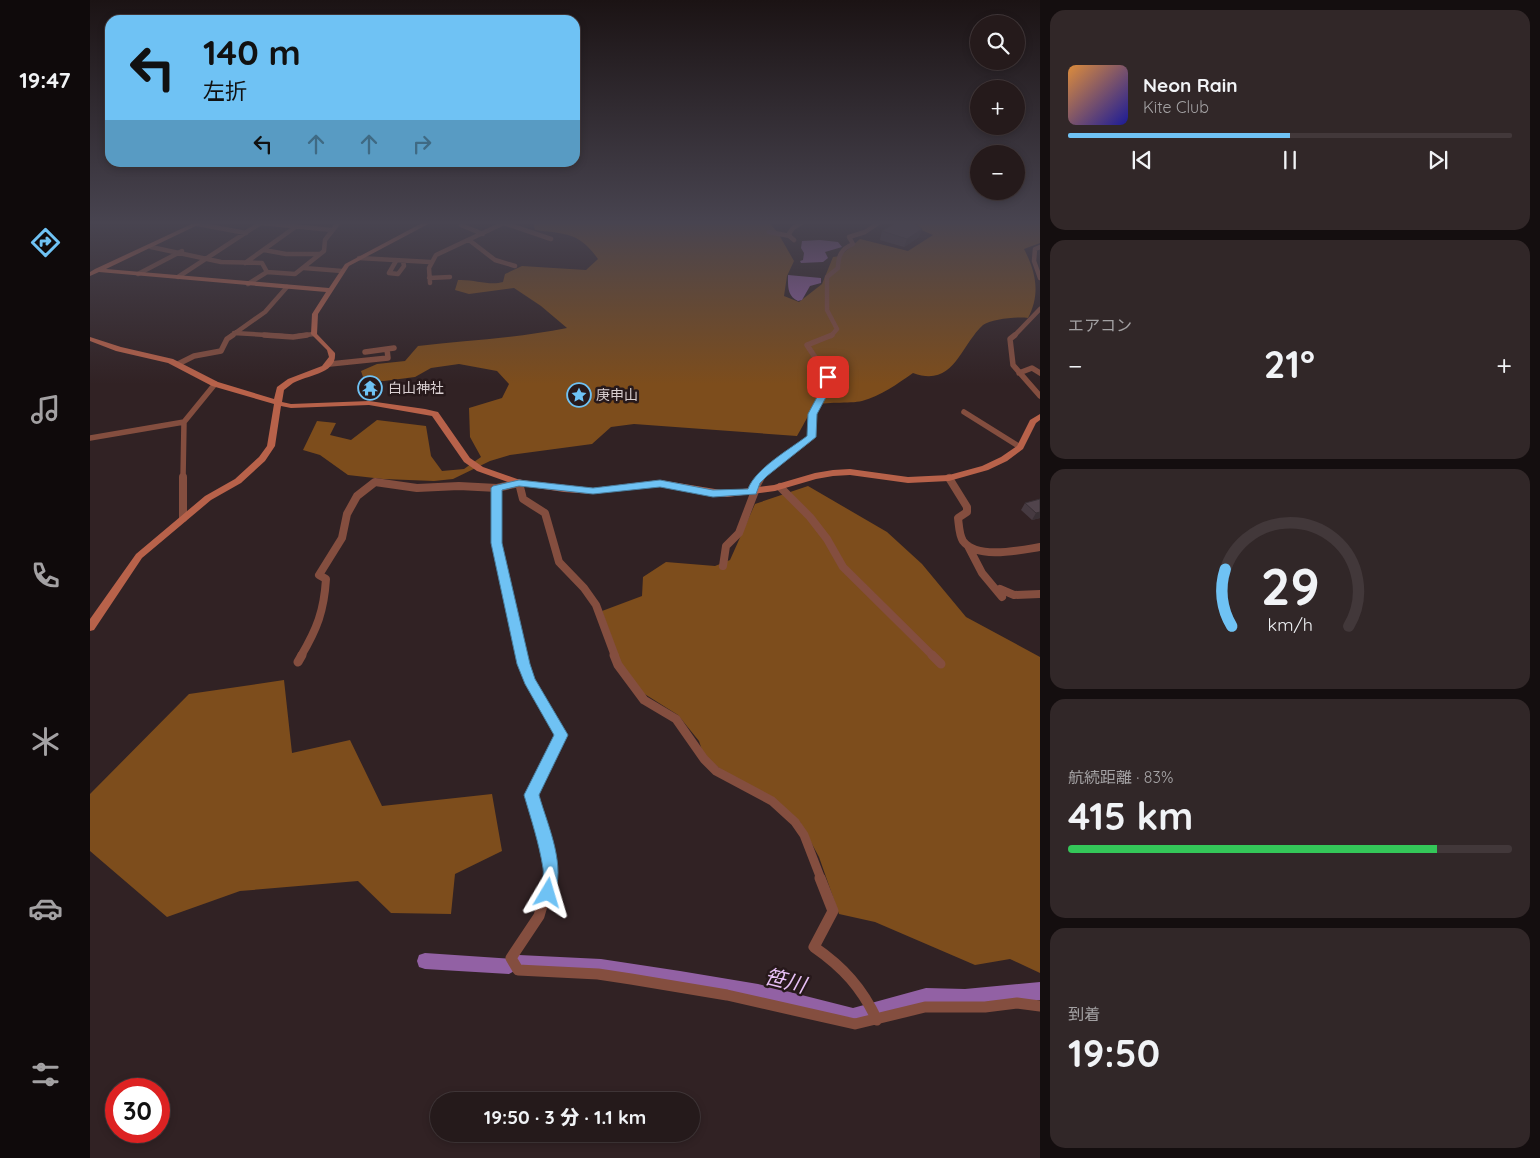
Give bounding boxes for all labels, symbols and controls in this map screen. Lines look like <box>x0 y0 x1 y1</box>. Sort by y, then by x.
map controls <box>970 15 1025 200</box>
button: search <box>970 15 1025 70</box>
text: 140 m <box>203 30 301 74</box>
icon: left <box>120 35 185 100</box>
text: 19:47 <box>19 66 71 94</box>
text: Neon Rain <box>1143 73 1238 97</box>
text: 左折 <box>203 77 247 105</box>
button: + <box>970 80 1025 135</box>
text: Kite Club <box>1143 97 1209 117</box>
icon: left <box>249 130 277 158</box>
icon: ahead <box>302 130 330 158</box>
icon: ahead <box>355 130 383 158</box>
icon: right <box>408 130 436 158</box>
button: − <box>970 145 1025 200</box>
icon: previous <box>1128 146 1156 174</box>
icon: pause <box>1276 146 1304 174</box>
icon: next <box>1424 146 1452 174</box>
icon: directions <box>28 225 63 260</box>
text: エアコン <box>1068 315 1132 335</box>
text: 21° <box>1264 340 1315 388</box>
text: − <box>1068 348 1083 383</box>
text: + <box>1496 348 1512 383</box>
pin <box>807 356 849 398</box>
icon: arrive <box>814 363 842 391</box>
temple icon: 白山神社 <box>357 375 383 401</box>
place label: 白山神社 <box>388 379 444 397</box>
place icon: 庚申山 <box>566 382 592 408</box>
place label: 庚申山 <box>596 386 638 404</box>
icon: music <box>28 392 63 427</box>
text: 29 <box>1260 553 1320 618</box>
icon: phone <box>28 558 63 593</box>
text: km/h <box>1267 613 1313 635</box>
icon: climate <box>28 724 63 759</box>
text: 航続距離 · 83% <box>1068 767 1173 787</box>
text: 415 km <box>1068 792 1193 840</box>
position arrow <box>521 866 573 918</box>
icon: car <box>28 891 63 926</box>
water label: 笹川 <box>762 962 811 998</box>
text: 到着 <box>1068 1004 1100 1024</box>
text: 19:50 <box>1068 1029 1160 1077</box>
icon: filters <box>28 1057 63 1092</box>
speed limit sign: 30 <box>105 1078 170 1143</box>
text: 19:50 · 3 分 · 1.1 km <box>484 1105 646 1129</box>

